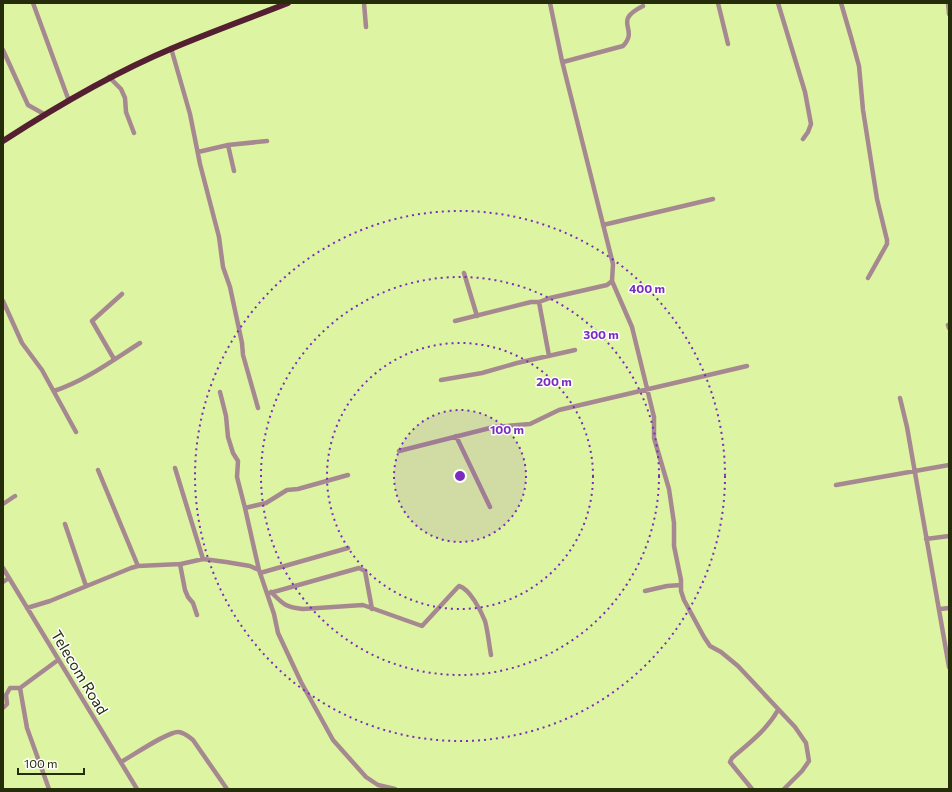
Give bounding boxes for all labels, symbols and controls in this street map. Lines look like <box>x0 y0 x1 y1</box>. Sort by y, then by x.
text: 400 m <box>629 281 665 295</box>
text: 300 m <box>583 327 619 341</box>
text: 200 m <box>536 374 572 388</box>
text: 100 m <box>490 422 524 436</box>
centre of rings <box>453 469 467 483</box>
street label: Telecom Road <box>48 626 112 718</box>
scale bar <box>18 750 84 776</box>
text: 100 m <box>24 756 58 770</box>

